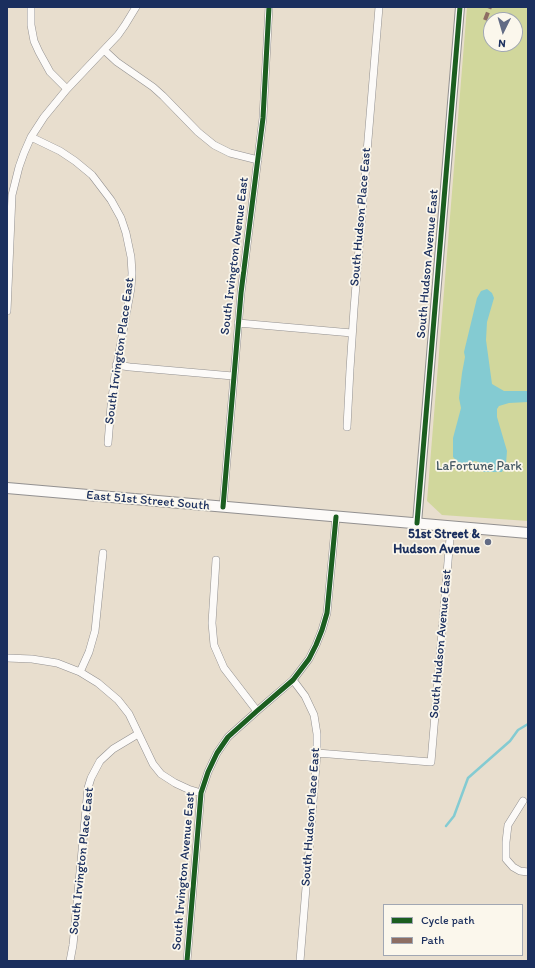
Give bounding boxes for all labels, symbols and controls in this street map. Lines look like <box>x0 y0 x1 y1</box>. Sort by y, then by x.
north arrow <box>483 12 523 52</box>
text: N <box>498 37 506 50</box>
street label: South Hudson Place East <box>347 147 375 287</box>
street label: South Irvington Avenue East <box>218 176 252 336</box>
street label: South Hudson Avenue East <box>414 189 442 339</box>
street label: South Irvington Place East <box>102 277 138 425</box>
park label: LaFortune Park <box>436 459 522 475</box>
street label: East 51st Street South <box>86 488 210 514</box>
place label: 51st Street & Hudson Avenue <box>393 527 480 558</box>
marker: 51st Street & Hudson Avenue <box>483 537 493 547</box>
street label: South Hudson Avenue East <box>427 569 455 719</box>
street label: South Hudson Place East <box>298 747 324 887</box>
street label: South Irvington Place East <box>66 787 98 935</box>
street label: South Irvington Avenue East <box>169 791 199 951</box>
legend <box>383 904 523 956</box>
text: Cycle path <box>421 913 475 927</box>
text: Path <box>421 933 444 947</box>

